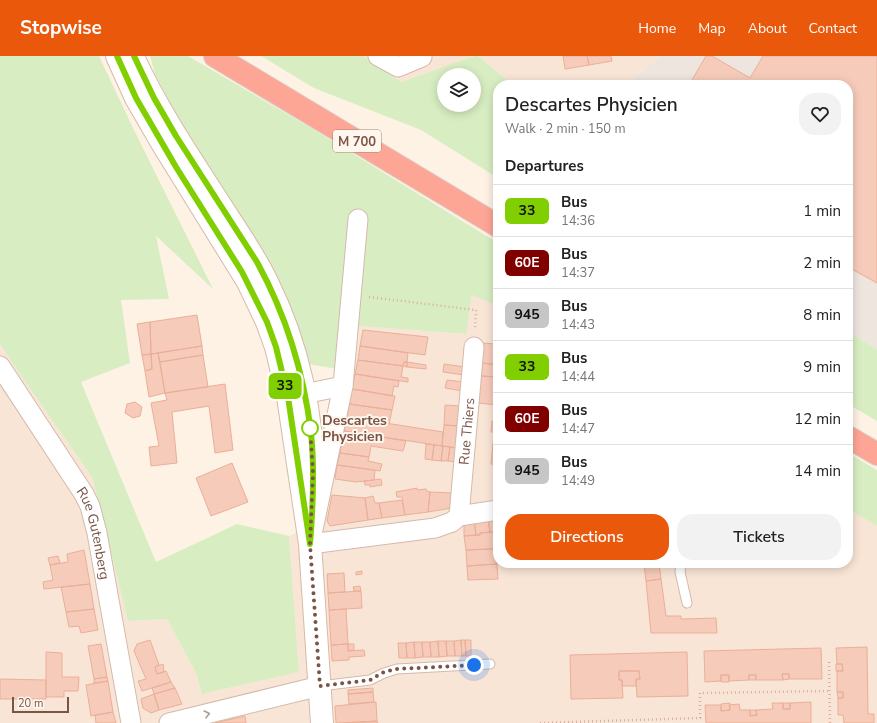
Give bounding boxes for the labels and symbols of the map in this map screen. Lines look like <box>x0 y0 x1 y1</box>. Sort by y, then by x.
road number: M 700 <box>333 130 381 152</box>
line badge: 33 <box>267 373 303 399</box>
street label: Rue Thiers <box>455 397 479 466</box>
place label: Descartes Physicien <box>322 411 387 446</box>
marker: Descartes Physicien <box>301 419 319 437</box>
street label: Rue Gutenberg <box>72 483 114 581</box>
your location <box>464 655 484 675</box>
scale bar <box>12 695 69 714</box>
one-way arrow <box>204 710 210 718</box>

